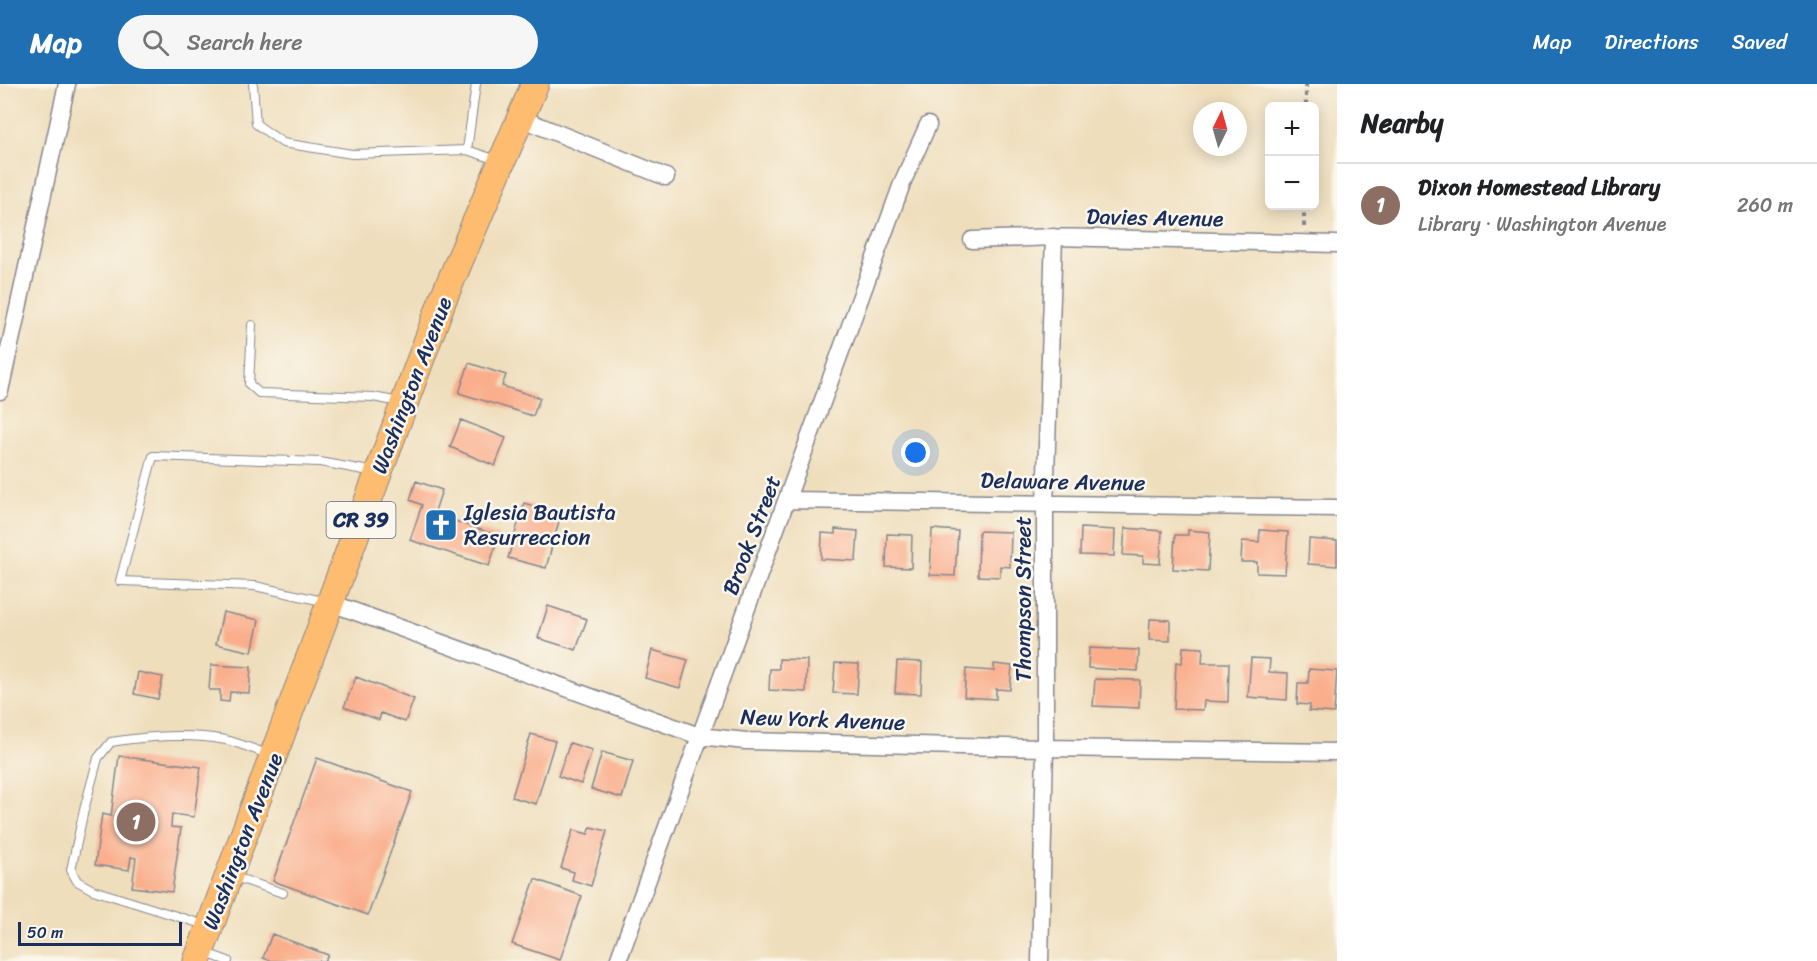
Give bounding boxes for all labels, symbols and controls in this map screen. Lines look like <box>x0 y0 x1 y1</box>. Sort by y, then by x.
search box <box>118 15 538 69</box>
text: Map <box>30 18 82 67</box>
text: Search here <box>187 23 303 62</box>
text: Map <box>1533 23 1571 61</box>
text: Directions <box>1604 23 1699 61</box>
text: Saved <box>1732 23 1787 61</box>
icon: search <box>139 26 172 59</box>
text: Nearby <box>1361 100 1443 146</box>
north arrow <box>1193 102 1247 156</box>
map controls <box>1265 102 1319 210</box>
button: + <box>1265 102 1319 156</box>
button: − <box>1265 156 1319 210</box>
text: Dixon Homestead Library <box>1418 168 1660 207</box>
text: 1 <box>1376 188 1385 223</box>
text: 260 m <box>1737 188 1793 223</box>
street label: Davies Avenue <box>1086 197 1224 238</box>
text: Library · Washington Avenue <box>1418 207 1666 242</box>
street label: Washington Avenue <box>360 290 463 480</box>
your location <box>901 438 930 467</box>
street label: Delaware Avenue <box>980 461 1146 502</box>
street label: Brook Street <box>711 469 792 601</box>
place label: Iglesia Bautista Resurreccion <box>463 493 616 557</box>
road number: CR 39 <box>326 502 395 538</box>
church icon: Iglesia Bautista Resurreccion <box>423 507 459 543</box>
street label: Thompson Street <box>1004 516 1043 682</box>
street label: New York Avenue <box>740 697 906 742</box>
street label: Washington Avenue <box>191 746 294 936</box>
pin: 1 <box>116 800 156 844</box>
text: 50 m <box>27 918 63 947</box>
scale bar <box>18 919 182 946</box>

